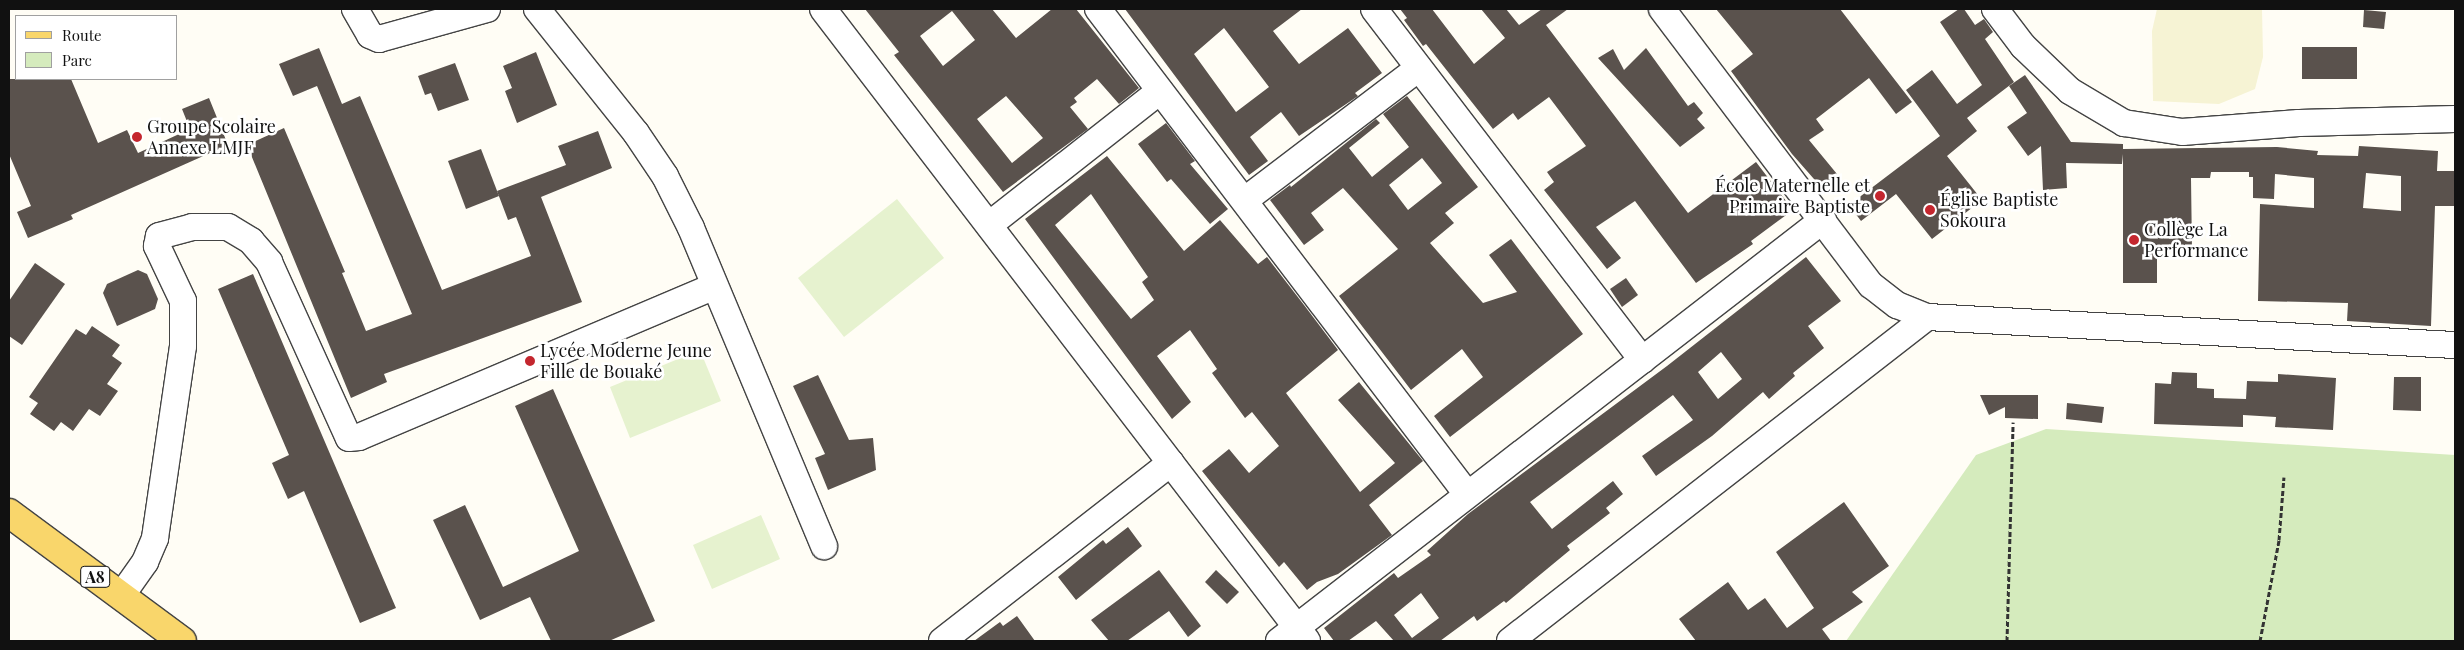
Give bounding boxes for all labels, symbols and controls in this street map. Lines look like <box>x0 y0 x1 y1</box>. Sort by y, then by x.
legend <box>15 15 178 80</box>
text: Route <box>62 25 102 45</box>
text: Parc <box>62 50 92 70</box>
place label: Groupe Scolaire Annexe LMJF <box>147 116 276 158</box>
marker: Groupe Scolaire Annexe LMJF <box>131 131 143 143</box>
place label: École Maternelle et Primaire Baptiste <box>1715 175 1870 218</box>
place label: Église Baptiste Sokoura <box>1940 189 2058 232</box>
marker: École Maternelle et Primaire Baptiste <box>1874 190 1886 202</box>
marker: Église Baptiste Sokoura <box>1924 204 1936 216</box>
place label: Collège La Performance <box>2144 219 2248 262</box>
marker: Collège La Performance <box>2128 234 2140 246</box>
place label: Lycée Moderne Jeune Fille de Bouaké <box>540 340 712 382</box>
marker: Lycée Moderne Jeune Fille de Bouaké <box>524 355 536 367</box>
road number: A8 <box>80 564 110 590</box>

